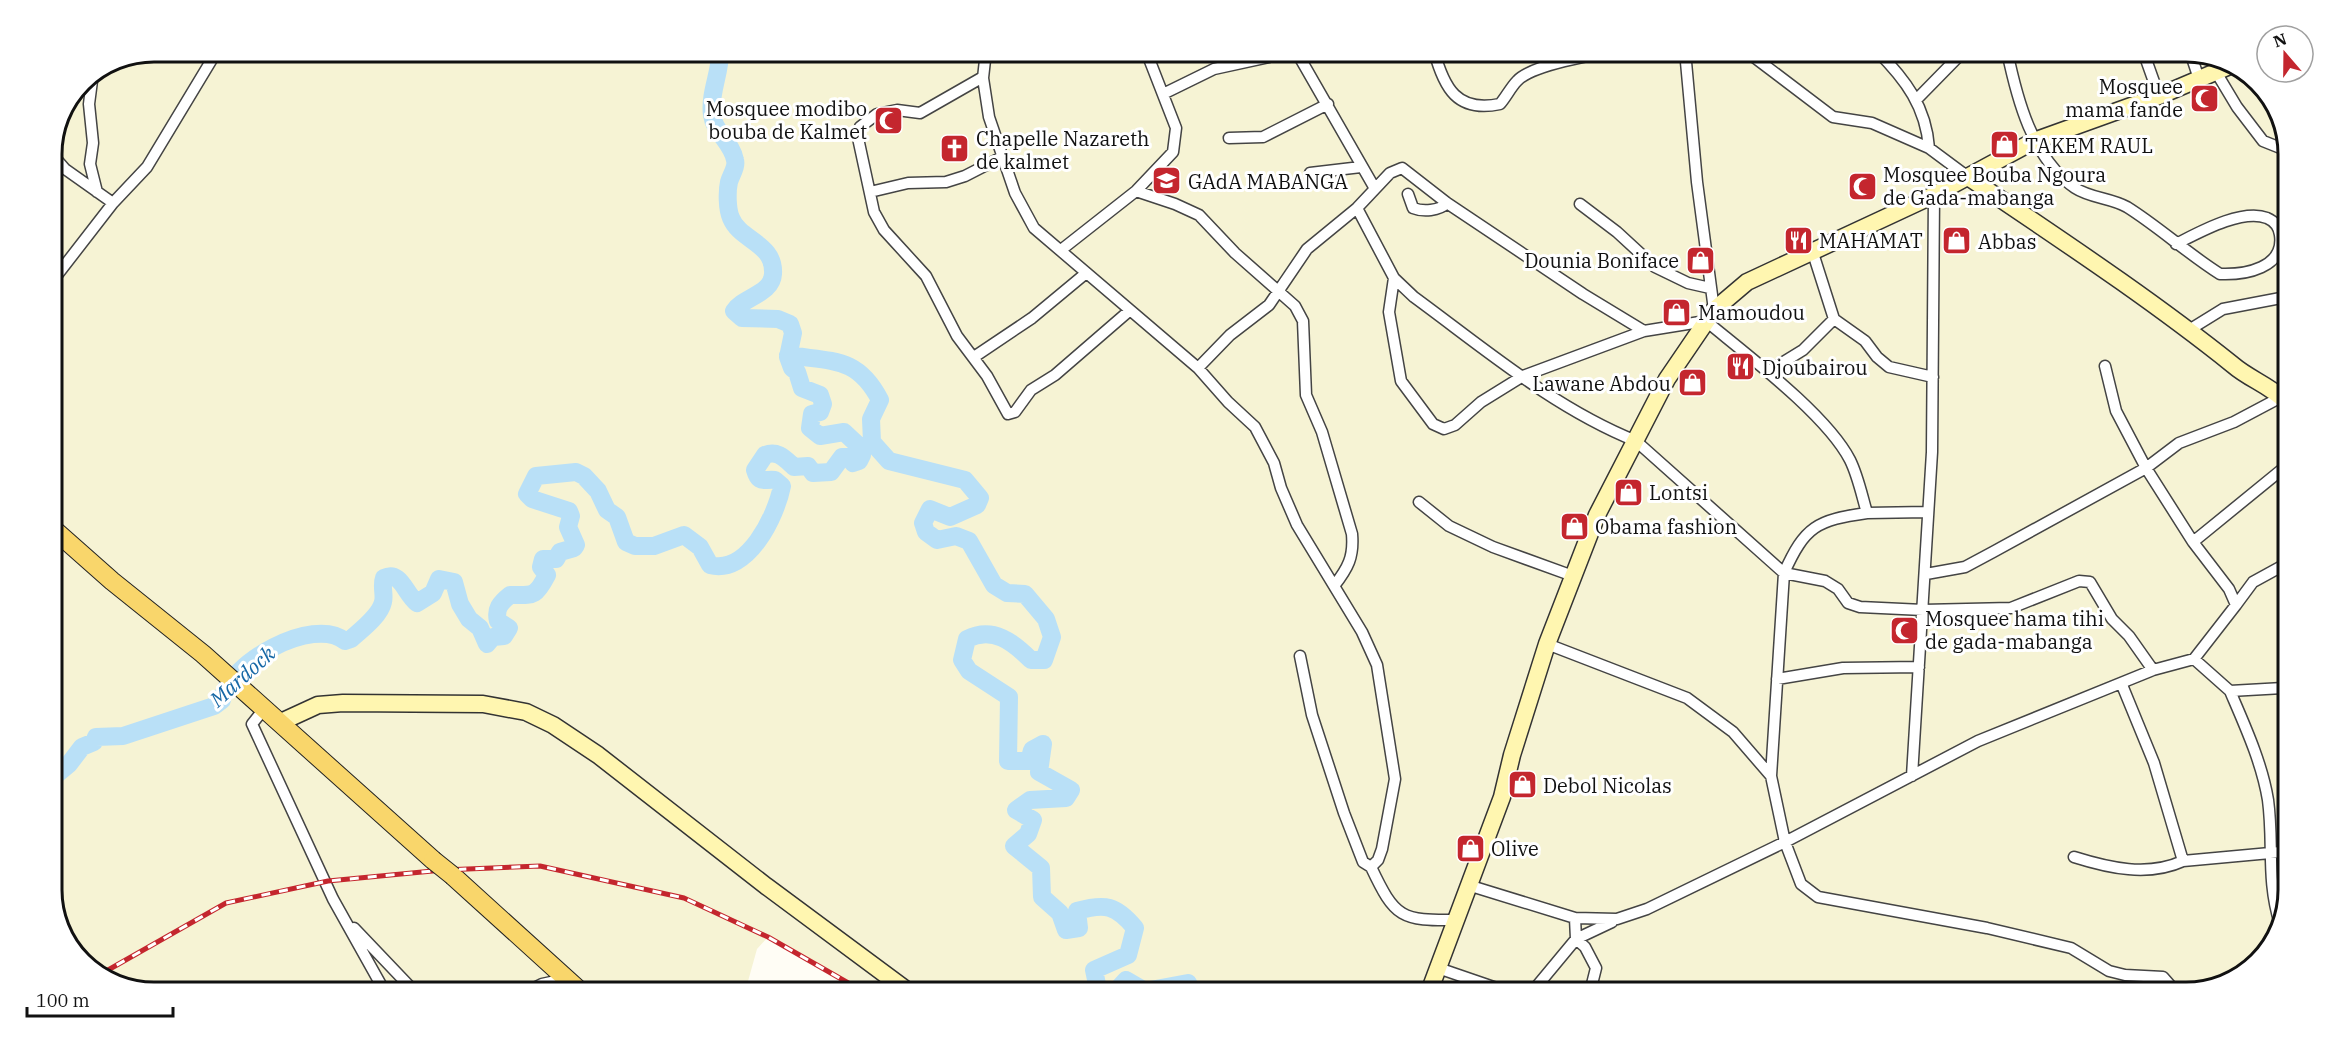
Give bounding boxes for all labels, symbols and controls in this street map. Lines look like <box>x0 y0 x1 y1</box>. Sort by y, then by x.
north arrow <box>2255 24 2315 84</box>
text: N <box>2271 28 2289 51</box>
place label: Mosquee mama fande <box>2065 73 2183 123</box>
mosque icon: Mosquee mama fande <box>2188 82 2220 114</box>
place label: Mosquee modibo bouba de Kalmet <box>706 95 867 145</box>
mosque icon: Mosquee modibo bouba de Kalmet <box>872 104 904 136</box>
place label: Chapelle Nazareth de kalmet <box>976 125 1150 175</box>
shop icon: TAKEM RAUL <box>1988 129 2020 161</box>
place label: TAKEM RAUL <box>2025 132 2153 159</box>
church icon: Chapelle Nazareth de kalmet <box>939 133 971 165</box>
place label: Mosquee Bouba Ngoura de Gada-mabanga <box>1883 161 2106 211</box>
school or university icon: GAdA MABANGA <box>1151 165 1183 197</box>
place label: GAdA MABANGA <box>1188 168 1348 195</box>
mosque icon: Mosquee Bouba Ngoura de Gada-mabanga <box>1846 170 1878 202</box>
restaurant icon: MAHAMAT <box>1782 224 1814 256</box>
shop icon: Abbas <box>1941 225 1973 257</box>
place label: MAHAMAT <box>1819 227 1923 254</box>
place label: Abbas <box>1978 228 2037 255</box>
shop icon: Dounia Boniface <box>1684 244 1716 276</box>
place label: Dounia Boniface <box>1524 247 1679 274</box>
shop icon: Mamoudou <box>1661 296 1693 328</box>
place label: Mamoudou <box>1698 299 1805 326</box>
restaurant icon: Djoubairou <box>1725 351 1757 383</box>
place label: Djoubairou <box>1762 354 1868 381</box>
shop icon: Lawane Abdou <box>1676 367 1708 399</box>
place label: Lawane Abdou <box>1532 370 1671 397</box>
shop icon: Lontsi <box>1612 476 1644 508</box>
place label: Lontsi <box>1649 479 1708 506</box>
shop icon: Obama fashion <box>1558 510 1590 542</box>
place label: Obama fashion <box>1595 513 1738 540</box>
place label: Mosquee hama tihi de gada-mabanga <box>1925 605 2104 655</box>
mosque icon: Mosquee hama tihi de gada-mabanga <box>1888 614 1920 646</box>
water label: Mardock <box>203 639 281 713</box>
shop icon: Debol Nicolas <box>1506 769 1538 801</box>
place label: Debol Nicolas <box>1543 772 1672 799</box>
shop icon: Olive <box>1454 832 1486 864</box>
place label: Olive <box>1491 835 1539 862</box>
scale bar <box>27 980 172 1018</box>
text: 100 m <box>36 989 90 1012</box>

